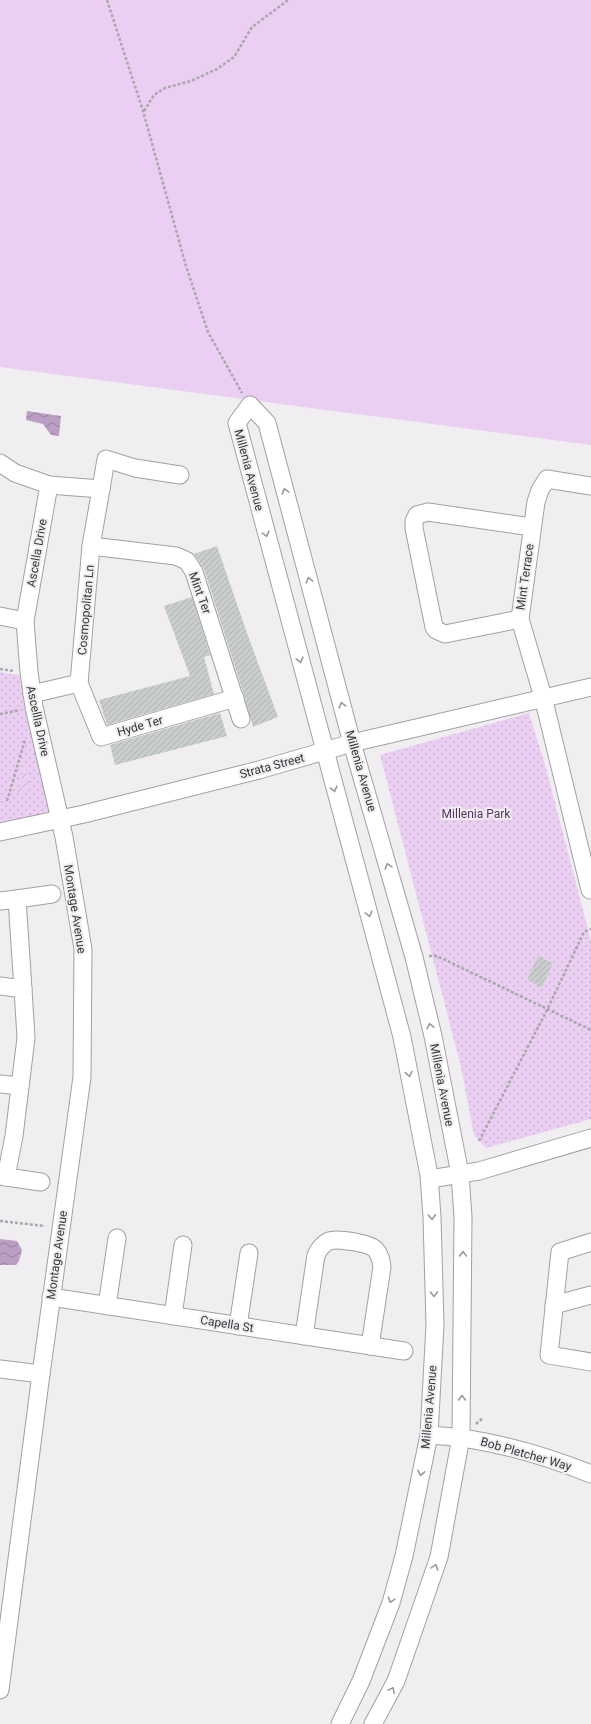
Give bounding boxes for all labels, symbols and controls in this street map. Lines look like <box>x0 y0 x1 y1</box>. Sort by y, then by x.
street label: Millenia Avenue <box>231 428 267 512</box>
one-way arrow <box>281 487 290 494</box>
street label: Ascella Drive <box>24 518 50 588</box>
one-way arrow <box>262 531 270 537</box>
street label: Mint Terrace <box>513 543 537 611</box>
street label: Cosmopolitan Ln <box>75 564 97 656</box>
street label: Mint Ter <box>186 570 214 616</box>
one-way arrow <box>305 577 313 583</box>
one-way arrow <box>295 656 304 663</box>
street label: Ascellla Drive <box>24 684 52 758</box>
one-way arrow <box>338 702 347 709</box>
street label: Hyde Ter <box>115 713 165 739</box>
street label: Millenia Avenue <box>343 729 379 813</box>
street label: Strata Street <box>238 751 306 781</box>
one-way arrow <box>330 785 338 792</box>
park label: Millenia Park <box>442 807 511 821</box>
one-way arrow <box>384 862 393 869</box>
street label: Montage Avenue <box>61 864 89 954</box>
one-way arrow <box>364 910 373 917</box>
one-way arrow <box>427 1023 435 1030</box>
street label: Millenia Avenue <box>427 1042 457 1128</box>
one-way arrow <box>405 1071 413 1077</box>
street label: Montage Avenue <box>44 1210 70 1300</box>
one-way arrow <box>428 1214 437 1220</box>
one-way arrow <box>459 1251 467 1257</box>
one-way arrow <box>430 1291 439 1297</box>
street label: Capella St <box>199 1313 255 1335</box>
street label: Millenia Avenue <box>418 1365 440 1449</box>
one-way arrow <box>458 1395 466 1401</box>
street label: Bob Pletcher Way <box>479 1434 573 1474</box>
one-way arrow <box>418 1470 426 1476</box>
one-way arrow <box>431 1564 439 1571</box>
one-way arrow <box>387 1596 396 1603</box>
one-way arrow <box>387 1686 394 1694</box>

